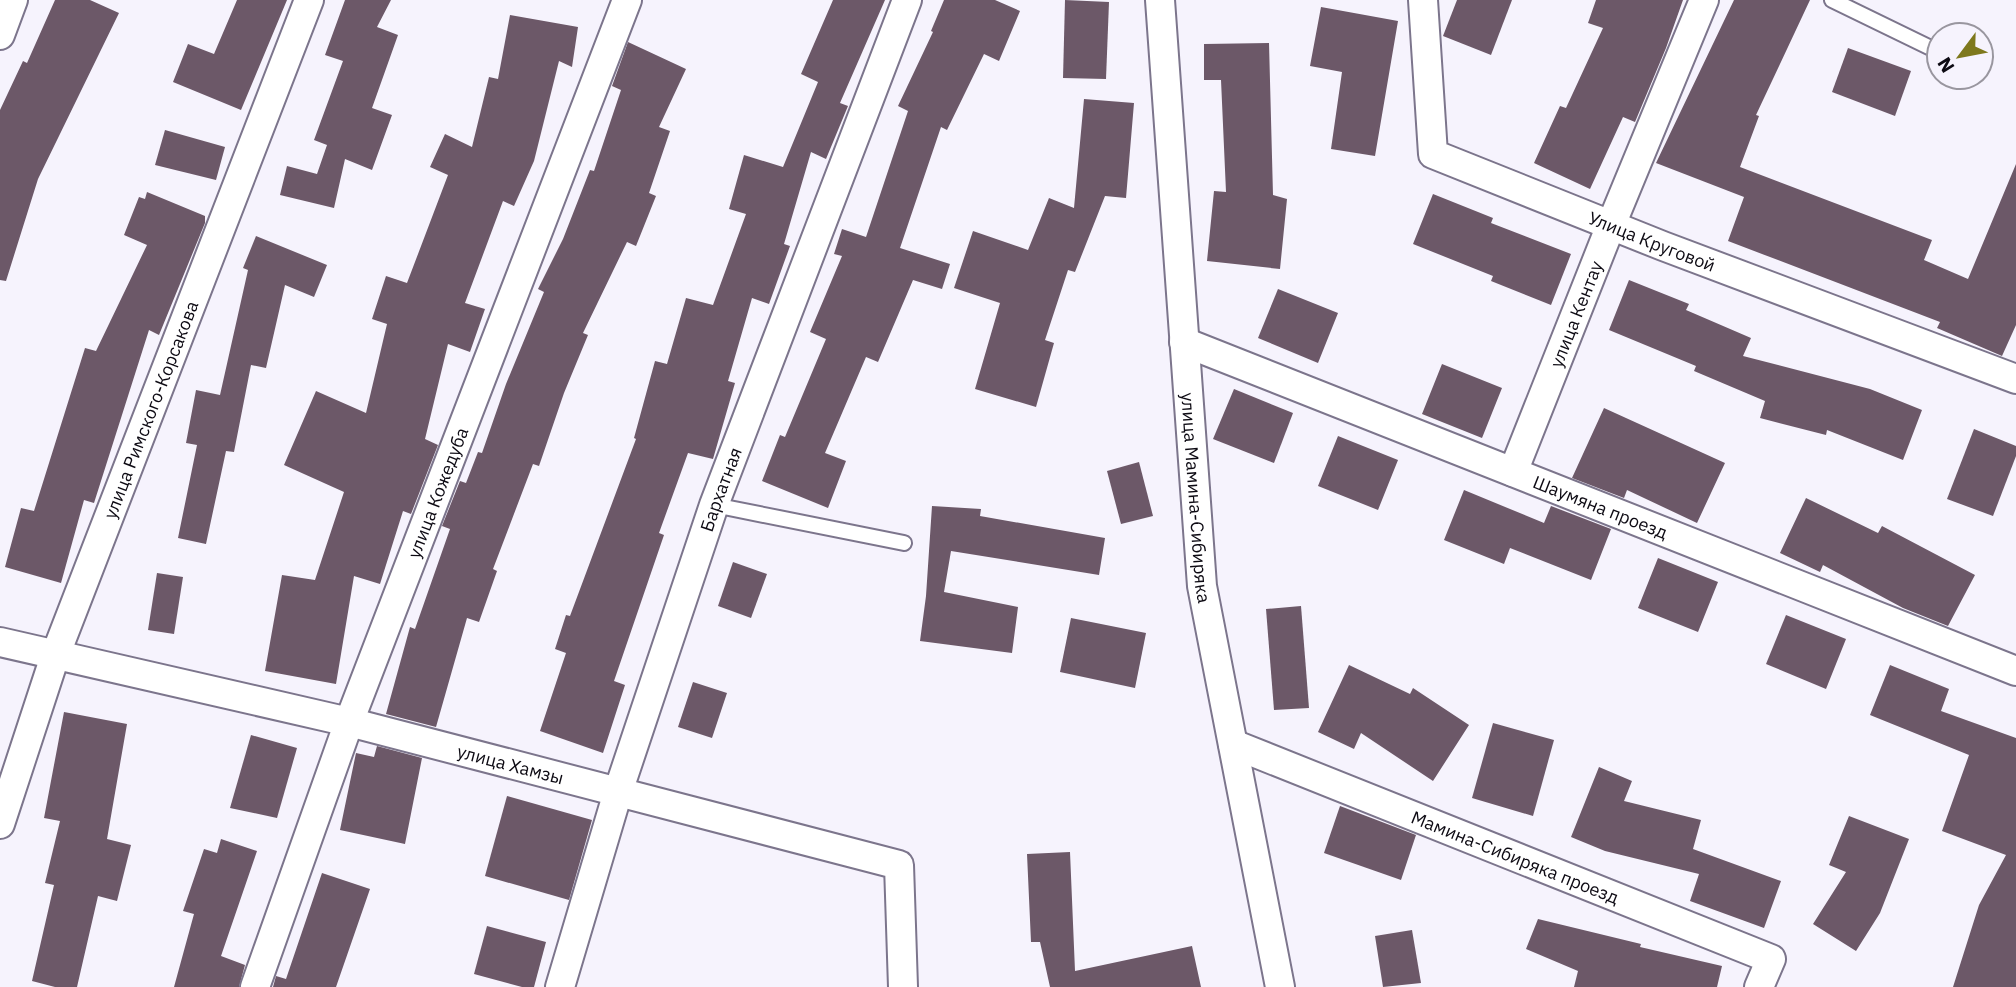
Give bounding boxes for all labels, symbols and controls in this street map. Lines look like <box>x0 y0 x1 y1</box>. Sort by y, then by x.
north arrow <box>1925 21 1995 91</box>
text: N <box>1932 53 1959 77</box>
street label: Улица Круговой <box>1585 206 1719 276</box>
street label: улица Кентау <box>1544 257 1607 371</box>
street label: улица Римского-Корсакова <box>98 297 203 522</box>
street label: улица Мамина-Сибиряка <box>1177 392 1217 605</box>
street label: улица Кожедуба <box>402 424 473 561</box>
street label: Бархатная <box>695 444 746 534</box>
street label: Шаумяна проезд <box>1530 470 1672 544</box>
street label: улица Хамзы <box>455 739 566 789</box>
street label: Мамина-Сибиряка проезд <box>1408 805 1623 909</box>

